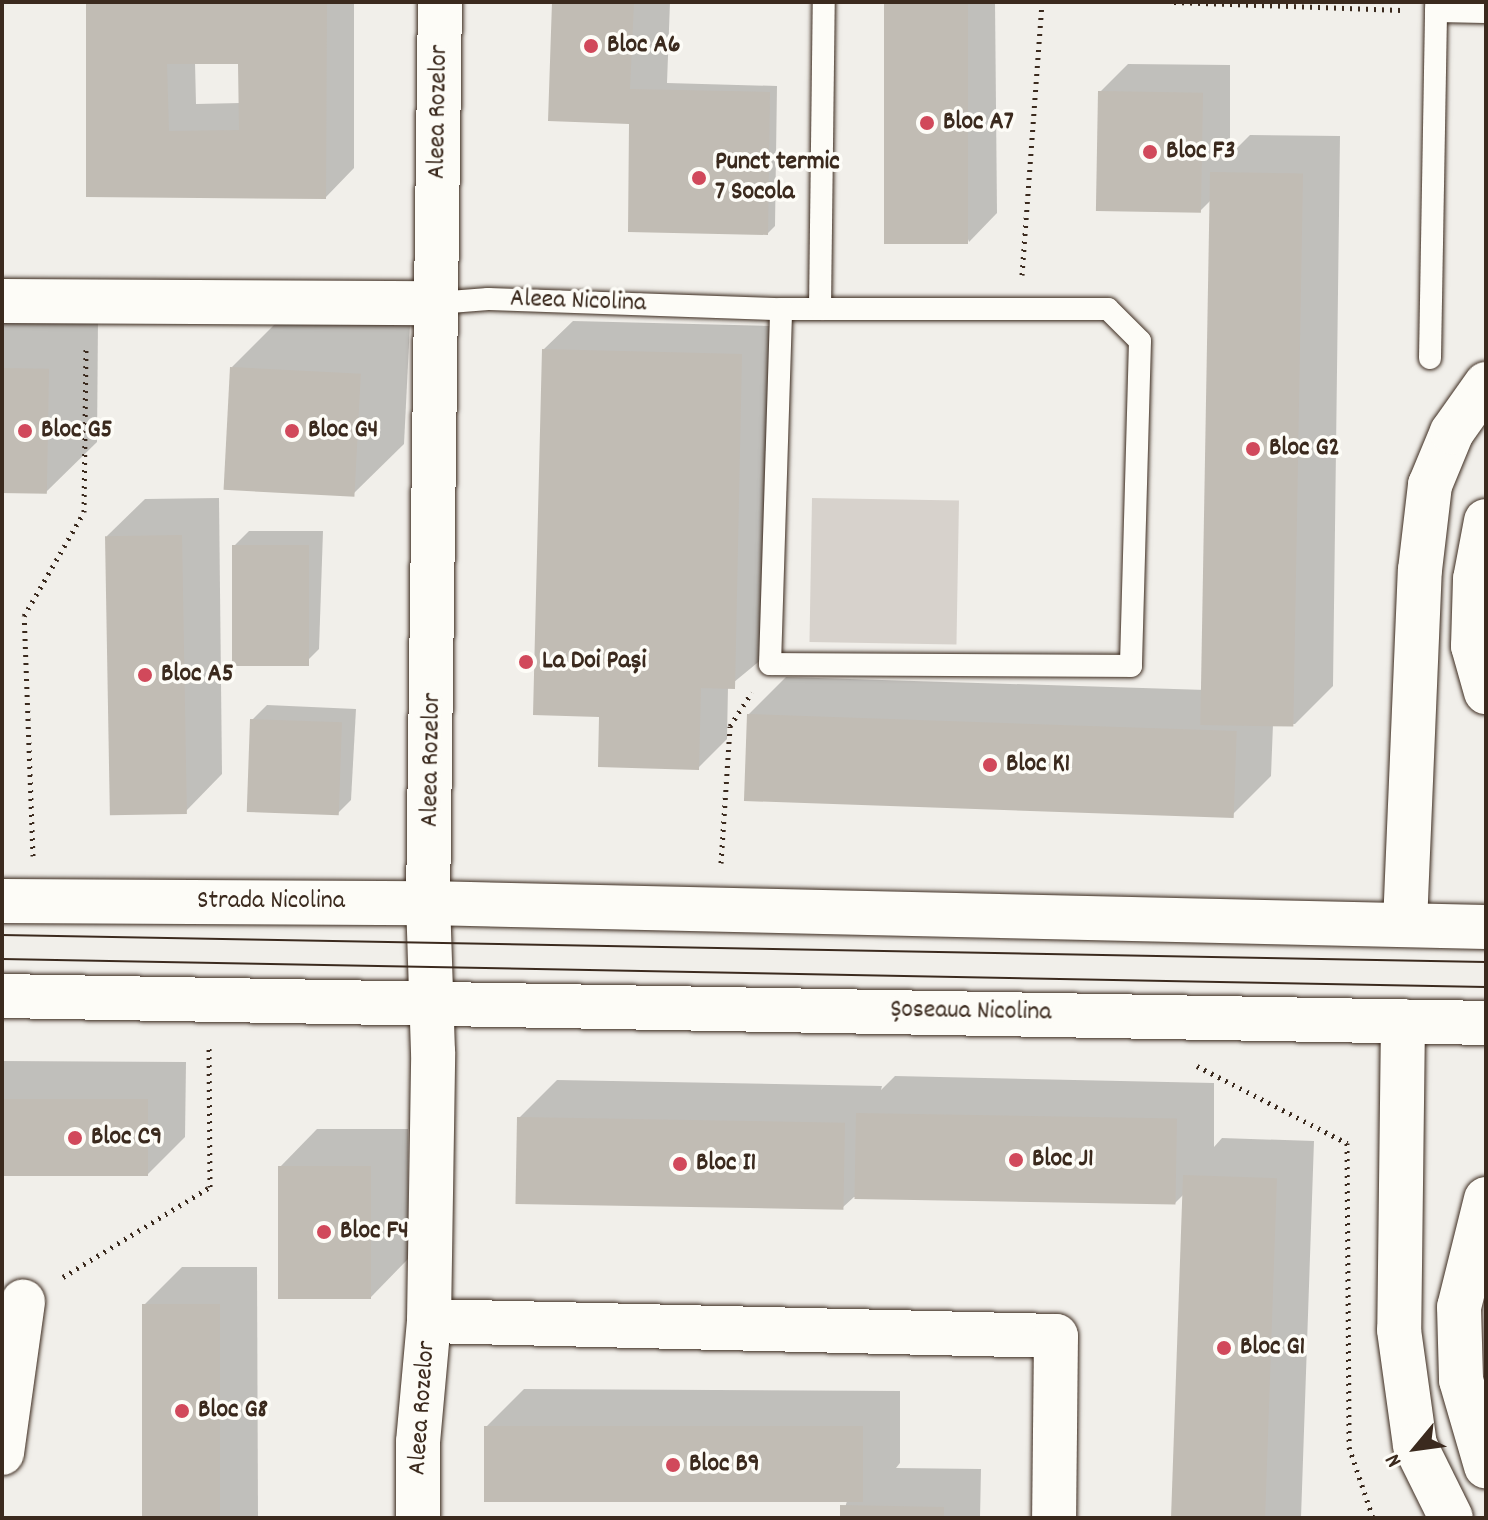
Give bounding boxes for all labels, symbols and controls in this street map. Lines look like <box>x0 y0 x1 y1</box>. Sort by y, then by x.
place label: Bloc A6 <box>607 30 680 62</box>
marker: Bloc A6 <box>582 37 600 55</box>
street label: Aleea Rozelor <box>422 45 456 179</box>
place label: Bloc A7 <box>943 107 1014 139</box>
marker: Bloc A7 <box>918 114 936 132</box>
place label: Bloc F3 <box>1166 136 1236 168</box>
marker: Bloc F3 <box>1141 143 1159 161</box>
place label: Punct termic 7 Socola <box>715 147 840 208</box>
marker: Punct termic 7 Socola <box>690 169 708 187</box>
street label: Aleea Nicolina <box>509 284 647 320</box>
place label: Bloc G5 <box>41 415 113 447</box>
place label: Bloc G4 <box>308 415 378 447</box>
marker: Bloc G5 <box>16 422 34 440</box>
marker: Bloc G4 <box>283 422 301 440</box>
place label: Bloc G2 <box>1269 433 1340 465</box>
marker: Bloc G2 <box>1244 440 1262 458</box>
place label: La Doi Pași <box>542 646 646 678</box>
marker: La Doi Pași <box>517 653 535 671</box>
place label: Bloc A5 <box>161 659 234 691</box>
marker: Bloc A5 <box>136 666 154 684</box>
street label: Aleea Rozelor <box>415 693 449 827</box>
place label: Bloc K1 <box>1006 749 1070 781</box>
marker: Bloc K1 <box>981 756 999 774</box>
street label: Strada Nicolina <box>197 886 345 918</box>
street label: Șoseaua Nicolina <box>890 995 1052 1029</box>
place label: Bloc C9 <box>91 1122 162 1154</box>
marker: Bloc C9 <box>66 1129 84 1147</box>
place label: Bloc J1 <box>1032 1144 1094 1176</box>
place label: Bloc I1 <box>696 1148 756 1180</box>
marker: Bloc J1 <box>1007 1151 1025 1169</box>
marker: Bloc I1 <box>671 1155 689 1173</box>
place label: Bloc F4 <box>340 1216 409 1248</box>
marker: Bloc F4 <box>315 1223 333 1241</box>
place label: Bloc G1 <box>1240 1332 1305 1364</box>
marker: Bloc G1 <box>1215 1339 1233 1357</box>
street label: Aleea Rozelor <box>403 1340 443 1476</box>
place label: Bloc G8 <box>198 1395 268 1427</box>
marker: Bloc G8 <box>173 1402 191 1420</box>
north arrow <box>1376 1408 1456 1488</box>
text: N <box>1378 1448 1411 1472</box>
place label: Bloc B9 <box>689 1449 760 1481</box>
marker: Bloc B9 <box>664 1456 682 1474</box>

